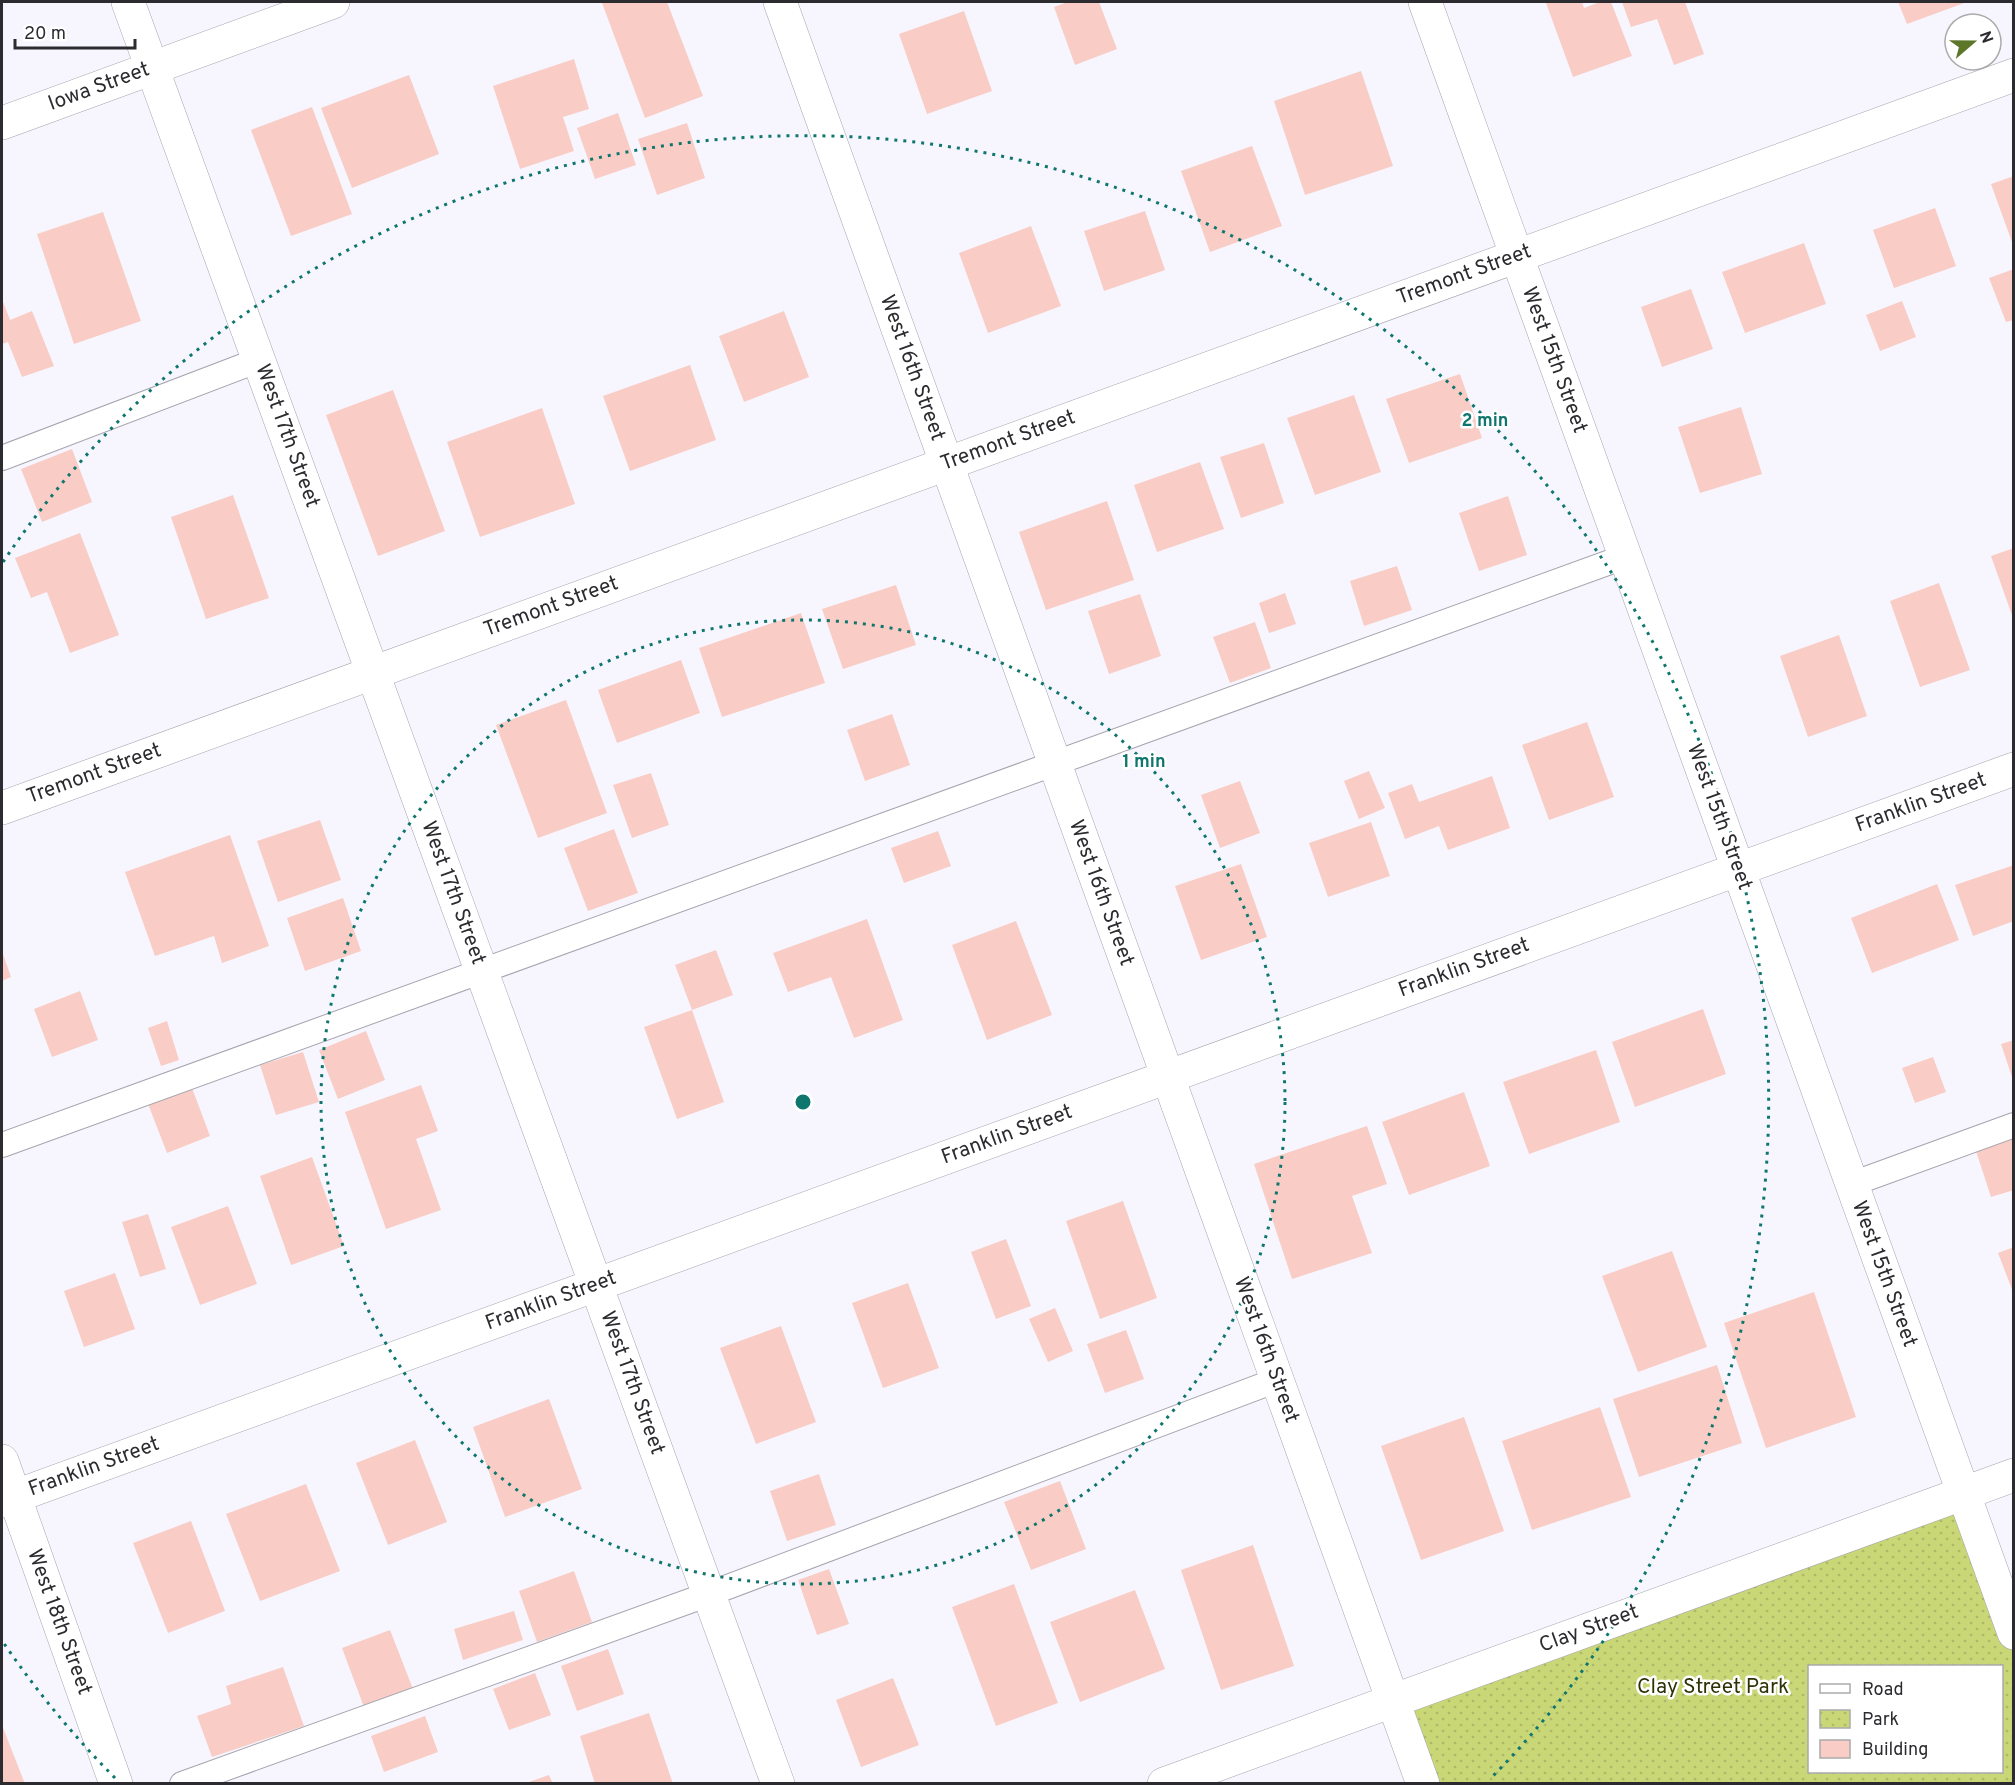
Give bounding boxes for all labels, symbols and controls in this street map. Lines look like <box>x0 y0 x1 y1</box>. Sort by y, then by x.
scale bar <box>15 12 135 50</box>
north arrow <box>1943 12 2003 72</box>
text: 20 m <box>24 23 66 46</box>
text: N <box>1974 29 1997 46</box>
street label: Iowa Street <box>45 56 153 118</box>
street label: Tremont Street <box>1393 238 1535 312</box>
street label: West 15th Street <box>1515 283 1593 437</box>
street label: West 16th Street <box>873 291 951 445</box>
street label: West 17th Street <box>248 360 326 512</box>
street label: Tremont Street <box>937 404 1079 478</box>
text: 2 min <box>1461 410 1509 433</box>
street label: Tremont Street <box>480 570 622 644</box>
street label: Tremont Street <box>23 737 165 811</box>
street label: West 15th Street <box>1680 740 1758 894</box>
text: 1 min <box>1122 751 1166 774</box>
street label: Franklin Street <box>1852 767 1990 839</box>
street label: West 16th Street <box>1062 816 1140 970</box>
street label: West 17th Street <box>414 817 492 969</box>
street label: Franklin Street <box>1395 932 1533 1004</box>
centre of rings <box>793 1092 813 1112</box>
street label: Franklin Street <box>938 1099 1076 1171</box>
street label: West 15th Street <box>1845 1197 1923 1351</box>
street label: Franklin Street <box>482 1265 620 1337</box>
street label: West 16th Street <box>1227 1273 1305 1427</box>
street label: West 17th Street <box>593 1307 671 1459</box>
street label: Franklin Street <box>25 1431 163 1503</box>
street label: West 18th Street <box>20 1545 98 1699</box>
street label: Clay Street <box>1536 1599 1642 1659</box>
legend <box>1808 1665 2003 1773</box>
park label: Clay Street Park <box>1637 1674 1789 1701</box>
text: Road <box>1862 1679 1904 1702</box>
text: Park <box>1862 1709 1899 1732</box>
text: Building <box>1862 1739 1928 1762</box>

